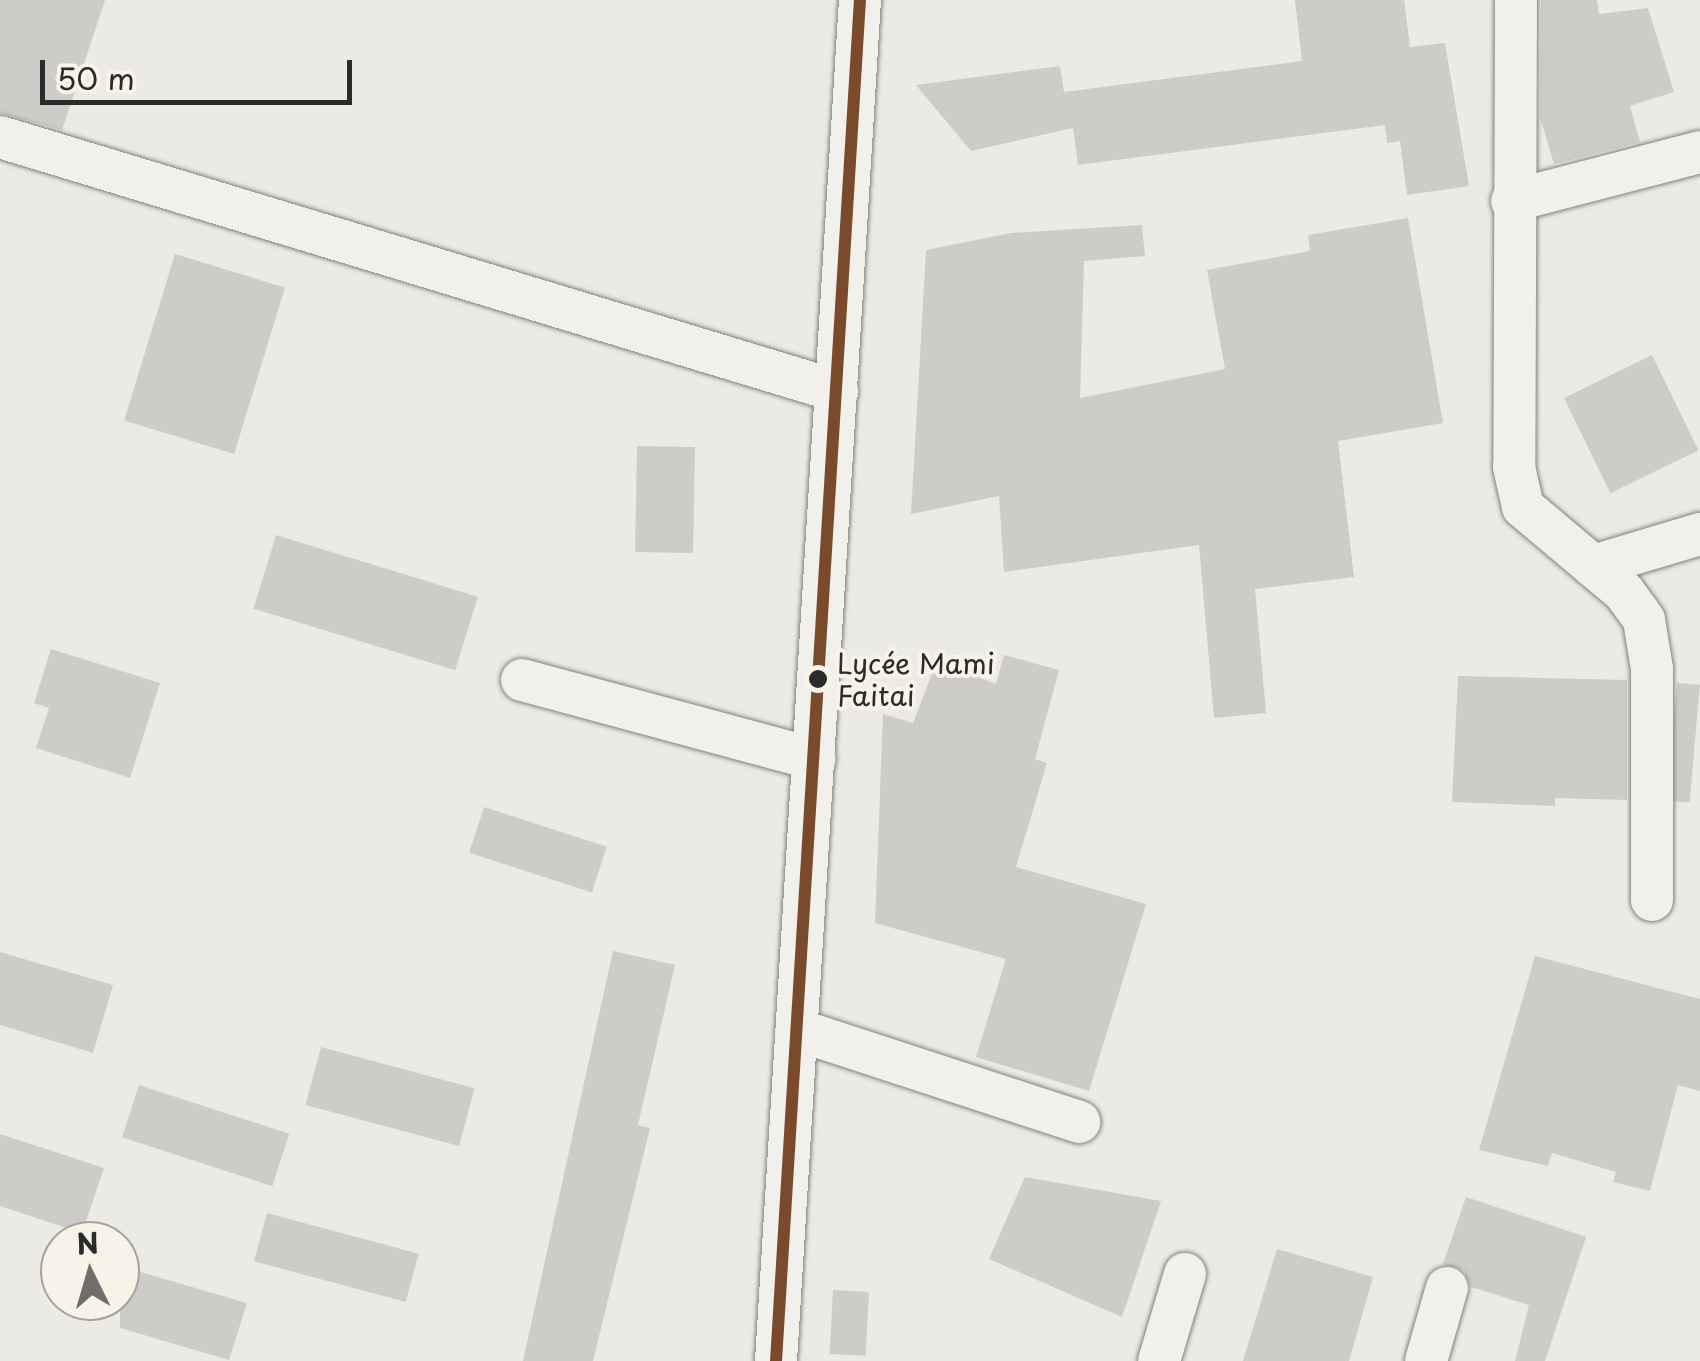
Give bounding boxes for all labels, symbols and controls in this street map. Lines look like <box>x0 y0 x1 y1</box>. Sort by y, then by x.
scale bar <box>45 40 358 102</box>
text: 50 m <box>57 55 135 100</box>
place label: Lycée Mami Faitai <box>837 646 999 712</box>
marker: Lycée Mami Faitai <box>808 669 828 689</box>
text: N <box>75 1220 100 1265</box>
north arrow <box>40 1221 140 1321</box>

